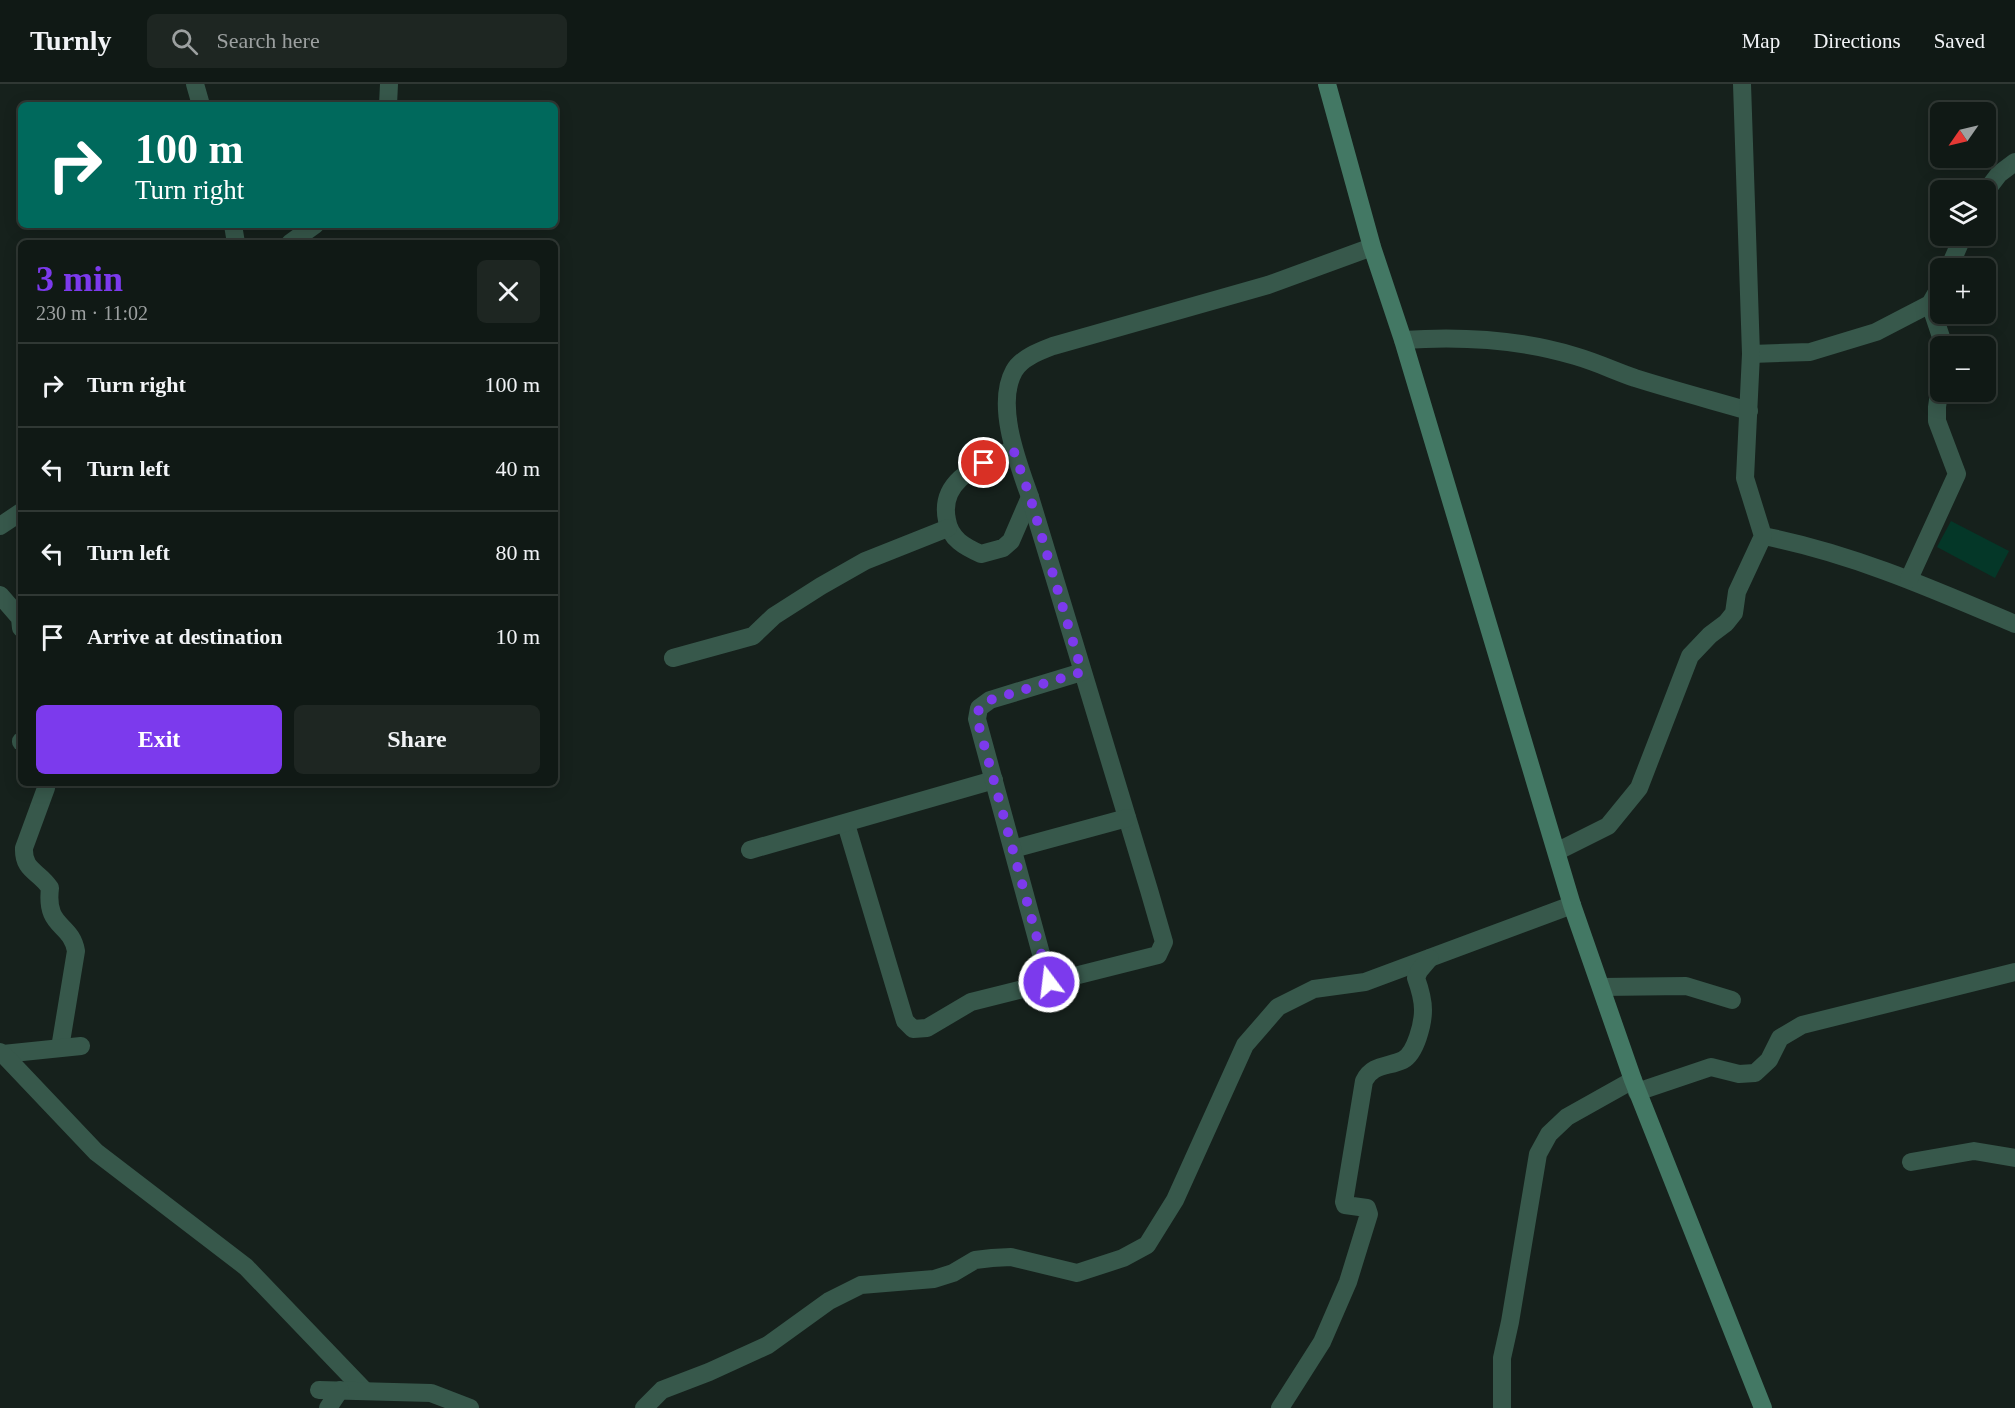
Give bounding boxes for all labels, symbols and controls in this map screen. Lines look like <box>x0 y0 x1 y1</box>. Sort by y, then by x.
search box <box>147 14 567 68</box>
text: Turnly <box>30 25 111 56</box>
icon: search <box>168 25 201 58</box>
text: Search here <box>216 28 320 53</box>
text: Map <box>1742 29 1780 53</box>
text: Directions <box>1813 29 1901 53</box>
text: Saved <box>1934 29 1985 53</box>
north arrow <box>1930 102 1996 168</box>
map controls <box>1930 102 1996 402</box>
icon: right <box>36 126 114 204</box>
text: 100 m <box>135 126 244 172</box>
text: Turn right <box>135 175 244 205</box>
button: layers <box>1930 180 1996 246</box>
button: + <box>1930 258 1996 324</box>
text: 3 min <box>36 259 123 299</box>
button: close <box>477 260 540 323</box>
text: 230 m · 11:02 <box>36 302 148 324</box>
button: − <box>1930 336 1996 402</box>
icon: right <box>36 369 69 402</box>
text: Turn right <box>87 372 186 397</box>
text: 100 m <box>484 372 540 397</box>
pin <box>958 437 1009 488</box>
icon: arrive <box>967 446 1000 479</box>
icon: left <box>36 453 69 486</box>
text: Turn left <box>87 456 170 481</box>
text: 40 m <box>495 456 540 481</box>
icon: left <box>36 537 69 570</box>
text: Turn left <box>87 540 170 565</box>
text: 80 m <box>495 540 540 565</box>
icon: arrive <box>36 621 69 654</box>
text: Arrive at destination <box>87 624 283 649</box>
text: 10 m <box>495 624 540 649</box>
button: Exit <box>36 705 282 774</box>
button: Share <box>294 705 540 774</box>
position arrow <box>1017 950 1081 1014</box>

